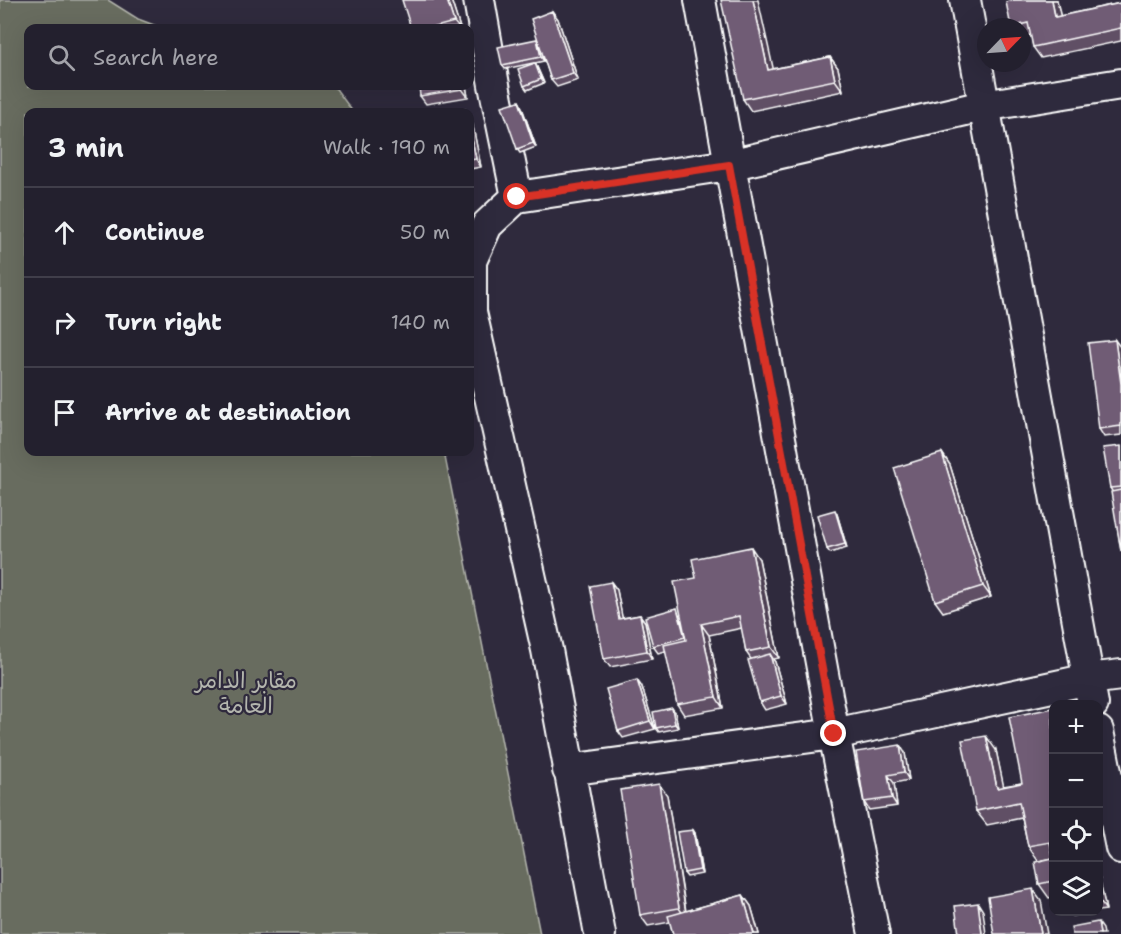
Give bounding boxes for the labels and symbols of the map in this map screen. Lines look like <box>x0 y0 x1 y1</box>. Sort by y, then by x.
north arrow <box>977 18 1031 72</box>
route start <box>503 183 529 209</box>
park label: مقابر الدامر العامة <box>193 666 297 720</box>
route end <box>820 720 846 746</box>

